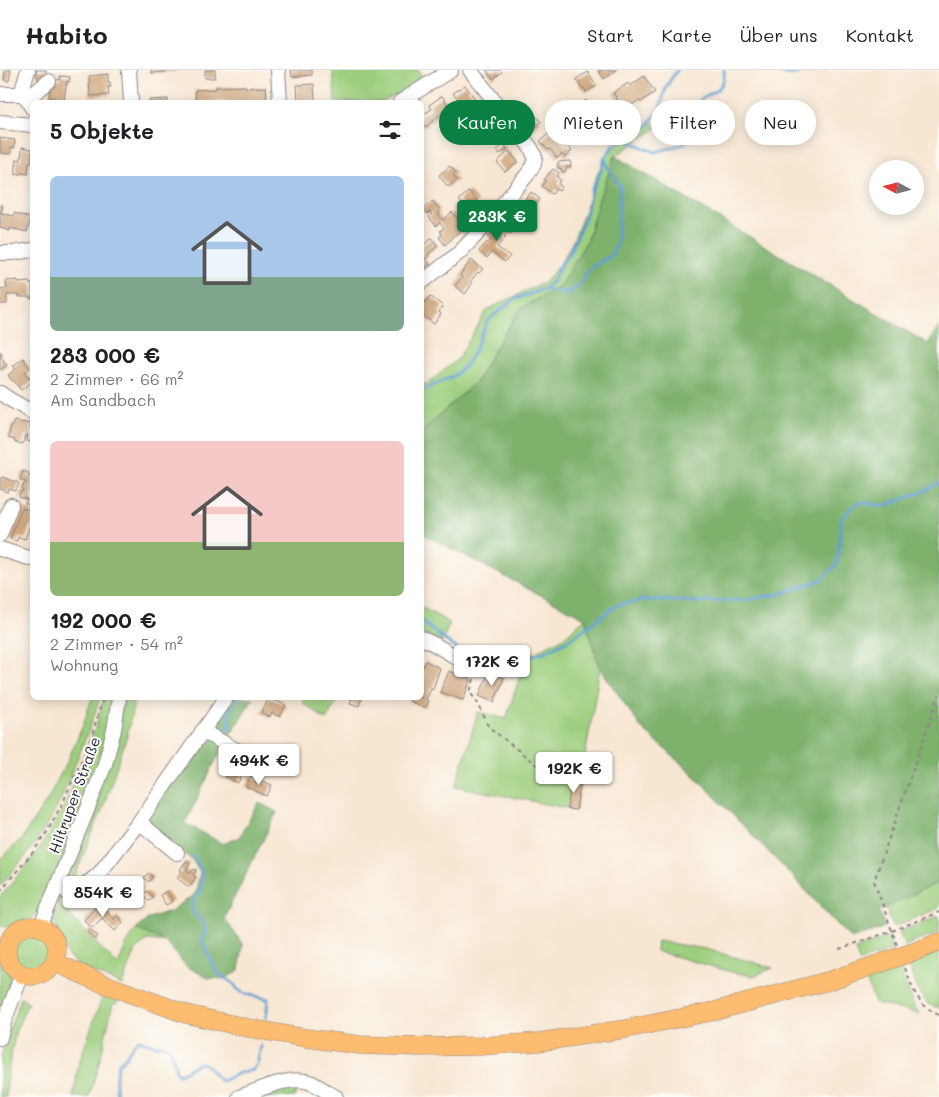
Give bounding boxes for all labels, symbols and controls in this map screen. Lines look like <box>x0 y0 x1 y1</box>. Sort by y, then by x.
text: Habito <box>25 19 108 50</box>
text: Start <box>587 23 634 47</box>
text: Karte <box>662 23 712 47</box>
text: Über uns <box>740 23 818 47</box>
text: Kontakt <box>846 23 914 47</box>
chip: Kaufen <box>439 100 535 145</box>
chip: Mieten <box>545 100 641 145</box>
chip: Filter <box>651 100 735 145</box>
chip: Neu <box>745 100 816 145</box>
icon: filters <box>376 116 404 144</box>
text: 5 Objekte <box>50 117 154 144</box>
north arrow <box>869 160 924 215</box>
map controls <box>869 160 924 215</box>
pin: 283K € <box>456 200 538 242</box>
text: 283K € <box>468 205 526 226</box>
icon: home <box>182 208 272 298</box>
text: 283 000 € <box>50 341 160 368</box>
text: 2 Zimmer · 66 m² <box>50 368 184 389</box>
text: Am Sandbach <box>50 389 156 410</box>
icon: home <box>182 473 272 563</box>
text: 192 000 € <box>50 606 156 633</box>
text: 2 Zimmer · 54 m² <box>50 633 183 654</box>
pin: 172K € <box>451 644 533 687</box>
text: 172K € <box>465 650 519 671</box>
text: Wohnung <box>50 654 118 675</box>
street label: Hiltruper Straße <box>44 734 104 856</box>
pin: 494K € <box>218 744 300 786</box>
text: 494K € <box>229 749 289 770</box>
pin: 192K € <box>533 752 615 794</box>
text: 192K € <box>547 757 601 778</box>
pin: 854K € <box>62 876 144 918</box>
text: 854K € <box>74 881 132 902</box>

